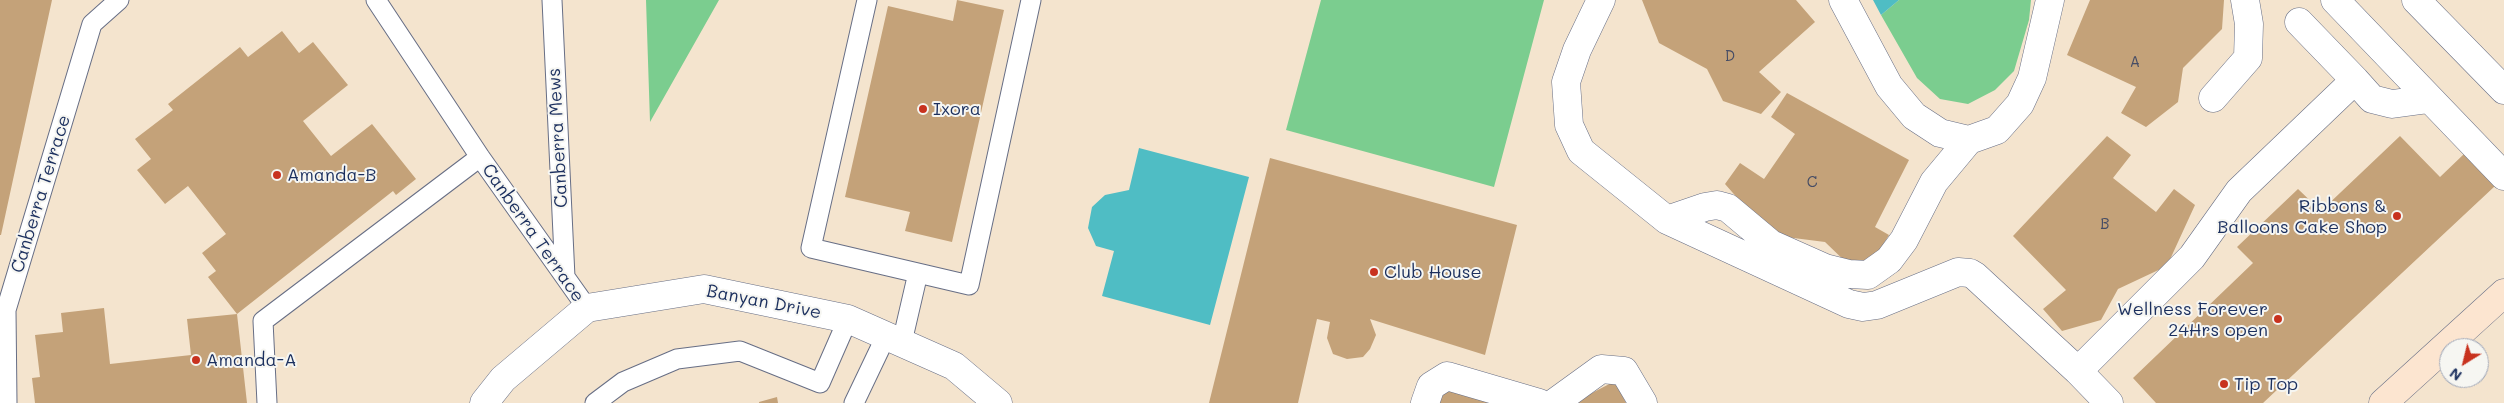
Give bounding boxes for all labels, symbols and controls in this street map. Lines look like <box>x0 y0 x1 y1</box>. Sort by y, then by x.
house number: D <box>1725 47 1735 65</box>
house number: A <box>2130 53 2140 71</box>
street label: Canberra Mews <box>544 68 572 208</box>
place label: Ixora <box>933 98 981 120</box>
marker: Ixora <box>917 103 929 115</box>
street label: Canberra Terrace <box>7 112 75 276</box>
street label: Canberra Terrace <box>477 160 589 306</box>
place label: Amanda-B <box>287 164 376 186</box>
marker: Amanda-B <box>271 169 283 181</box>
house number: C <box>1807 173 1817 191</box>
place label: Ribbons & Balloons Cake Shop <box>2217 195 2387 238</box>
marker: Ribbons & Balloons Cake Shop <box>2391 210 2403 222</box>
house number: B <box>2100 215 2110 233</box>
place label: Club House <box>1384 261 1482 283</box>
marker: Club House <box>1368 266 1380 278</box>
street label: Banyan Drive <box>705 280 823 324</box>
place label: Wellness Forever 24Hrs open <box>2117 298 2268 340</box>
marker: Wellness Forever 24Hrs open <box>2272 313 2284 325</box>
north arrow <box>2439 338 2489 388</box>
place label: Amanda-A <box>206 349 297 371</box>
marker: Amanda-A <box>190 354 202 366</box>
text: N <box>2446 364 2465 386</box>
place label: Tip Top <box>2234 373 2298 395</box>
marker: Tip Top <box>2218 378 2230 390</box>

